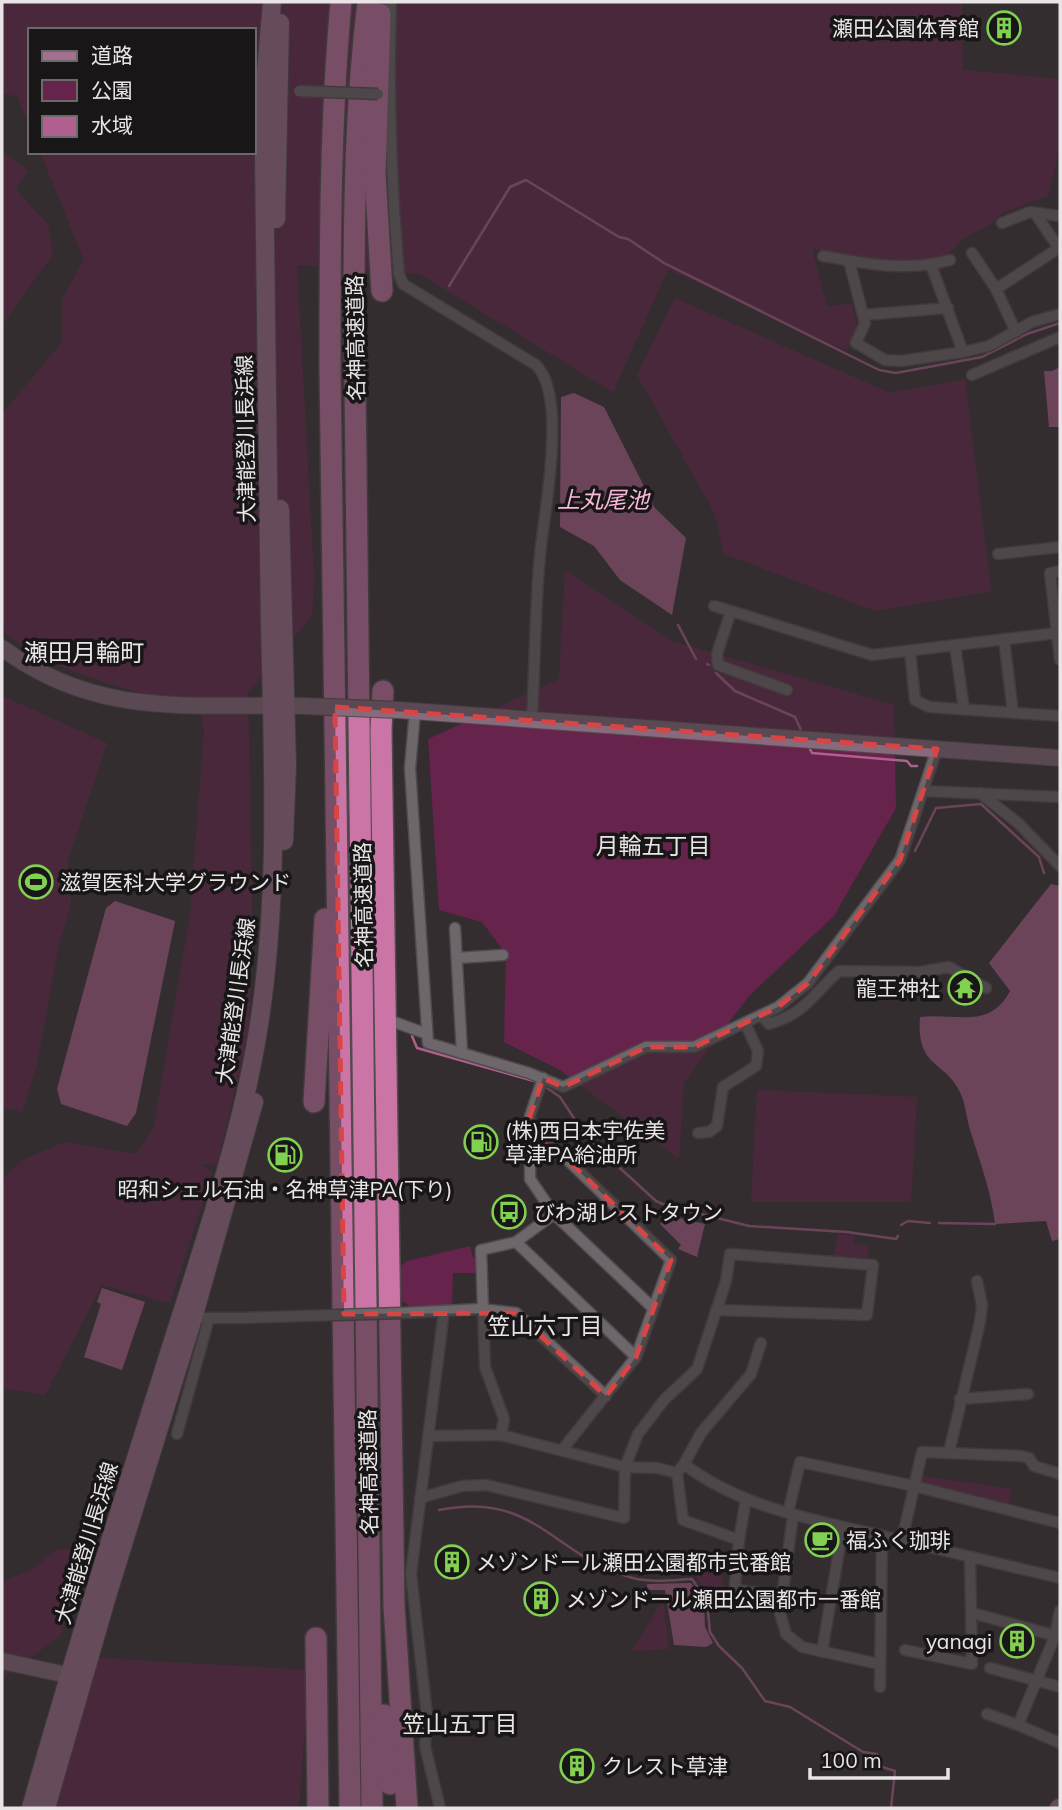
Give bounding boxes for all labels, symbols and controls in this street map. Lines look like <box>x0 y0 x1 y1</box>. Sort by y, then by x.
building icon: 瀬田公園体育館 <box>985 9 1023 47</box>
place label: 瀬田公園体育館 <box>832 15 979 41</box>
legend <box>28 28 256 154</box>
text: 道路 <box>91 42 133 68</box>
text: 公園 <box>91 77 133 103</box>
text: 水域 <box>91 112 133 138</box>
street label: 名神高速道路 <box>341 275 369 401</box>
street label: 大津能登川長浜線 <box>231 355 259 523</box>
water label: 上丸尾池 <box>557 485 651 514</box>
district label: 瀬田月輪町 <box>24 637 144 667</box>
district label: 月輪五丁目 <box>596 831 711 860</box>
street label: 名神高速道路 <box>349 842 377 968</box>
sports icon: 滋賀医科大学グラウンド <box>17 863 55 901</box>
place label: 滋賀医科大学グラウンド <box>60 869 291 895</box>
street label: 大津能登川長浜線 <box>210 916 260 1086</box>
temple icon: 龍王神社 <box>946 969 984 1007</box>
place label: 龍王神社 <box>856 975 940 1001</box>
place label: (株)西日本宇佐美 草津PA給油所 <box>505 1117 665 1167</box>
fuel station icon: (株)西日本宇佐美 草津PA給油所 <box>462 1123 500 1161</box>
fuel station icon: 昭和シェル石油・名神草津PA(下り) <box>266 1136 304 1174</box>
place label: 昭和シェル石油・名神草津PA(下り) <box>118 1176 452 1202</box>
bus stop icon: びわ湖レストタウン <box>490 1193 528 1231</box>
place label: びわ湖レストタウン <box>534 1199 723 1225</box>
district label: 笠山六丁目 <box>488 1311 603 1340</box>
street label: 名神高速道路 <box>354 1409 382 1535</box>
street label: 大津能登川長浜線 <box>49 1459 123 1627</box>
cafe icon: 福ふく珈琲 <box>803 1521 841 1559</box>
place label: 福ふく珈琲 <box>846 1527 951 1553</box>
building icon: メゾンドール瀬田公園都市弐番館 <box>433 1543 471 1581</box>
place label: メゾンドール瀬田公園都市弐番館 <box>476 1549 791 1575</box>
building icon: メゾンドール瀬田公園都市一番館 <box>522 1580 560 1618</box>
place label: メゾンドール瀬田公園都市一番館 <box>566 1586 881 1612</box>
building icon: yanagi <box>998 1622 1036 1660</box>
place label: yanagi <box>926 1628 992 1654</box>
district label: 笠山五丁目 <box>403 1709 518 1738</box>
scale bar <box>810 1736 948 1780</box>
building icon: クレスト草津 <box>558 1747 596 1785</box>
text: 100 m <box>820 1747 882 1773</box>
place label: クレスト草津 <box>602 1753 728 1779</box>

